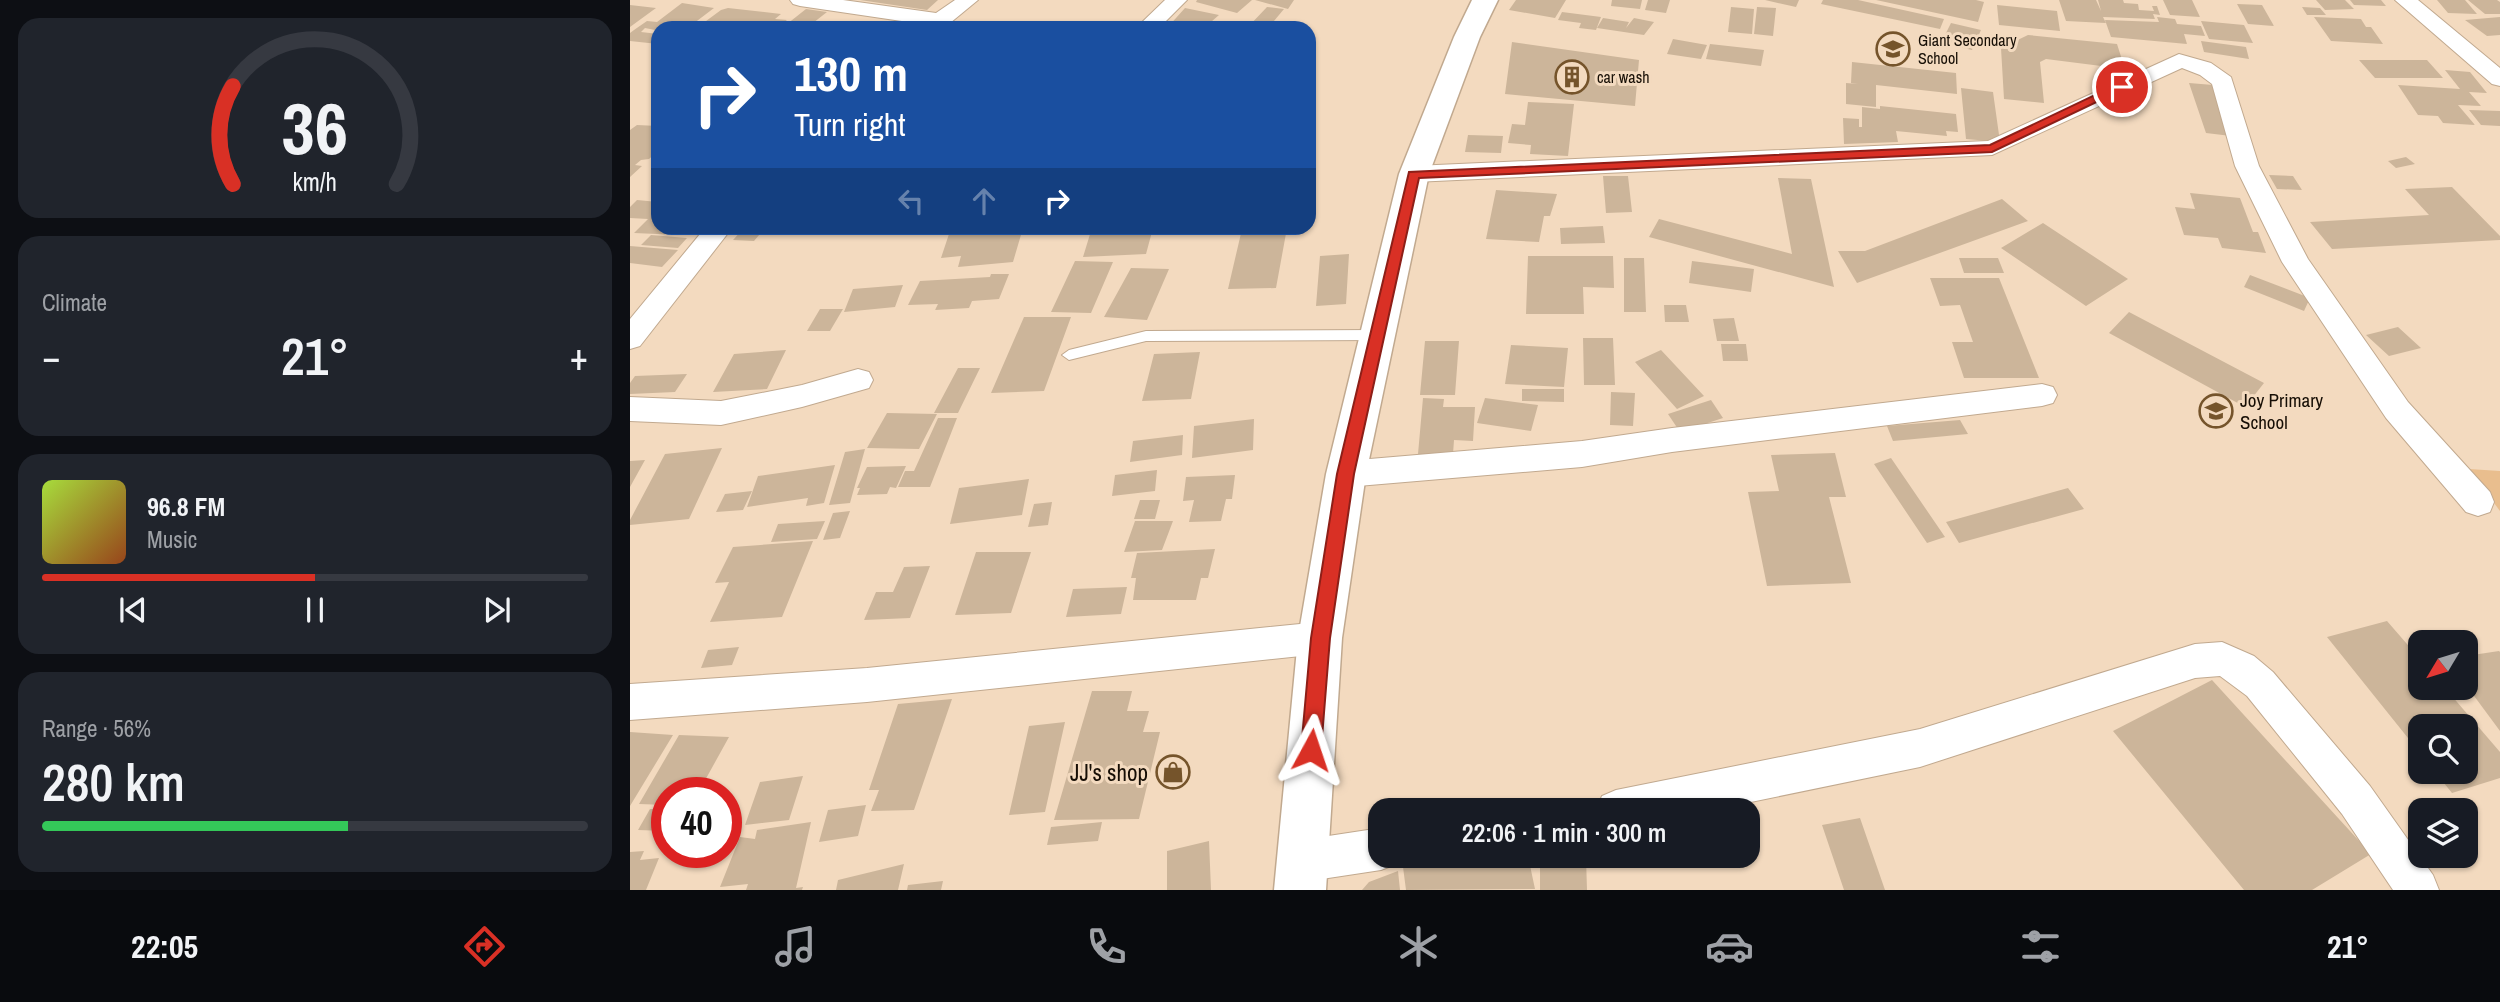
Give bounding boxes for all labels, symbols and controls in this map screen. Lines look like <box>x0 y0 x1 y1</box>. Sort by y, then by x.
place label: Giant Secondary School <box>1918 29 2017 69</box>
school or university icon: Giant Secondary School <box>1874 30 1912 68</box>
text: 130 m <box>794 40 908 106</box>
icon: right <box>679 49 770 140</box>
pin <box>2092 57 2152 117</box>
building icon: car wash <box>1553 58 1591 96</box>
place label: car wash <box>1597 66 1650 88</box>
icon: arrive <box>2103 68 2141 106</box>
text: 36 <box>282 79 348 177</box>
text: Turn right <box>794 103 906 146</box>
text: km/h <box>293 165 337 199</box>
icon: left <box>892 182 930 220</box>
icon: ahead <box>965 182 1003 220</box>
icon: right <box>1038 182 1076 220</box>
text: Climate <box>42 287 107 318</box>
text: 21° <box>281 321 349 391</box>
text: − <box>42 331 60 382</box>
text: + <box>570 331 588 382</box>
place label: Joy Primary School <box>2240 387 2323 435</box>
school or university icon: Joy Primary School <box>2197 392 2235 430</box>
text: 96.8 FM <box>147 489 225 524</box>
text: Music <box>147 524 197 555</box>
icon: previous <box>114 591 152 629</box>
icon: pause <box>296 591 334 629</box>
icon: next <box>478 591 516 629</box>
north arrow <box>2408 630 2478 700</box>
map controls <box>2408 630 2478 868</box>
text: Range · 56% <box>42 713 151 744</box>
position arrow <box>1274 713 1348 787</box>
button: search <box>2408 714 2478 784</box>
text: 280 km <box>42 747 185 817</box>
shop icon: JJ's shop <box>1154 753 1192 791</box>
place label: JJ's shop <box>1070 757 1148 788</box>
speed limit sign: 40 <box>651 777 742 868</box>
button: layers <box>2408 798 2478 868</box>
text: 22:06 · 1 min · 300 m <box>1462 815 1666 850</box>
icon: directions <box>460 922 509 971</box>
icon: music <box>771 922 820 971</box>
icon: phone <box>1082 922 1131 971</box>
icon: climate <box>1394 922 1443 971</box>
icon: car <box>1705 922 1754 971</box>
icon: filters <box>2016 922 2065 971</box>
text: 22:05 <box>131 925 198 968</box>
text: 21° <box>2327 925 2369 968</box>

